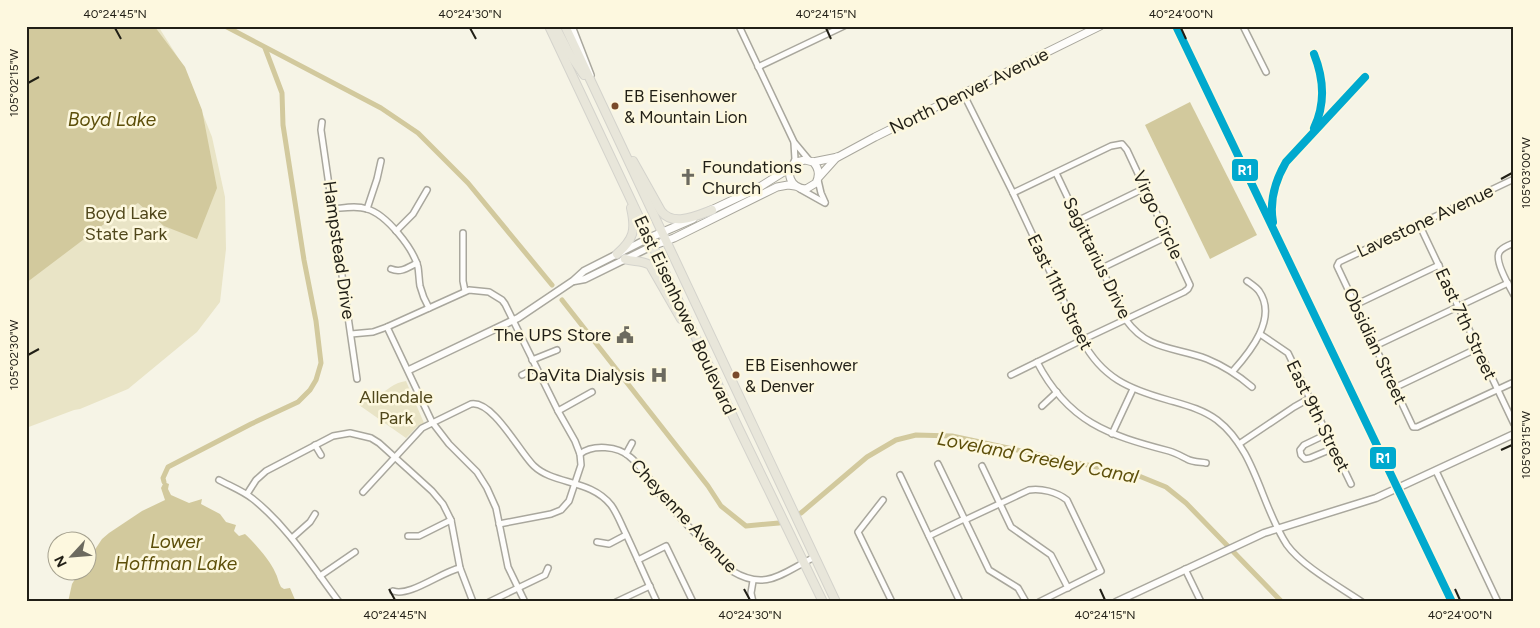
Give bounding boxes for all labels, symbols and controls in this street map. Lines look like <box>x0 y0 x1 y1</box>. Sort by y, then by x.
text: 40°24'45"N <box>83 7 147 21</box>
text: 40°24'30"N <box>438 7 502 21</box>
text: 40°24'15"N <box>795 7 857 21</box>
text: 40°24'00"N <box>1149 7 1213 21</box>
street label: North Denver Avenue <box>886 43 1052 139</box>
text: 105°02'15"W <box>7 49 21 117</box>
place label: EB Eisenhower & Mountain Lion <box>624 86 747 127</box>
marker: EB Eisenhower & Mountain Lion <box>610 101 620 111</box>
water label: Boyd Lake <box>68 108 157 131</box>
text: 105°03'00"W <box>1519 137 1533 209</box>
place label: Foundations Church <box>702 156 802 199</box>
line badge: R1 <box>1231 158 1259 182</box>
text: R1 <box>1238 162 1252 179</box>
church icon: Foundations Church <box>678 167 698 187</box>
street label: Virgo Circle <box>1128 167 1188 263</box>
street label: Hampstead Drive <box>318 179 360 321</box>
street label: Lavestone Avenue <box>1353 180 1497 262</box>
street label: Sagittarius Drive <box>1058 194 1136 323</box>
park label: Boyd Lake State Park <box>85 202 167 245</box>
street label: East Eisenhower Boulevard <box>629 212 741 418</box>
street label: East 11th Street <box>1022 231 1098 354</box>
street label: East 7th Street <box>1430 265 1502 384</box>
street label: Obsidian Street <box>1338 284 1412 408</box>
text: 105°02'30"W <box>7 319 21 390</box>
place label: The UPS Store <box>494 324 611 346</box>
public building icon: The UPS Store <box>615 325 635 345</box>
place label: EB Eisenhower & Denver <box>745 355 858 396</box>
street label: East 9th Street <box>1282 357 1355 476</box>
place label: DaVita Dialysis <box>526 364 645 386</box>
hospital icon: DaVita Dialysis <box>649 365 669 385</box>
marker: EB Eisenhower & Denver <box>731 370 741 380</box>
park label: Allendale Park <box>359 386 433 429</box>
text: 105°03'15"W <box>1519 411 1533 479</box>
water label: Loveland Greeley Canal <box>935 427 1141 488</box>
line badge: R1 <box>1369 446 1397 470</box>
text: R1 <box>1376 450 1390 467</box>
street label: Cheyenne Avenue <box>626 455 742 577</box>
north arrow <box>48 530 98 580</box>
water label: Lower Hoffman Lake <box>115 530 238 575</box>
text: N <box>51 553 71 570</box>
text: 40°24'45"N <box>363 608 427 622</box>
text: 40°24'30"N <box>718 608 782 622</box>
text: 40°24'15"N <box>1074 608 1136 622</box>
text: 40°24'00"N <box>1428 608 1492 622</box>

